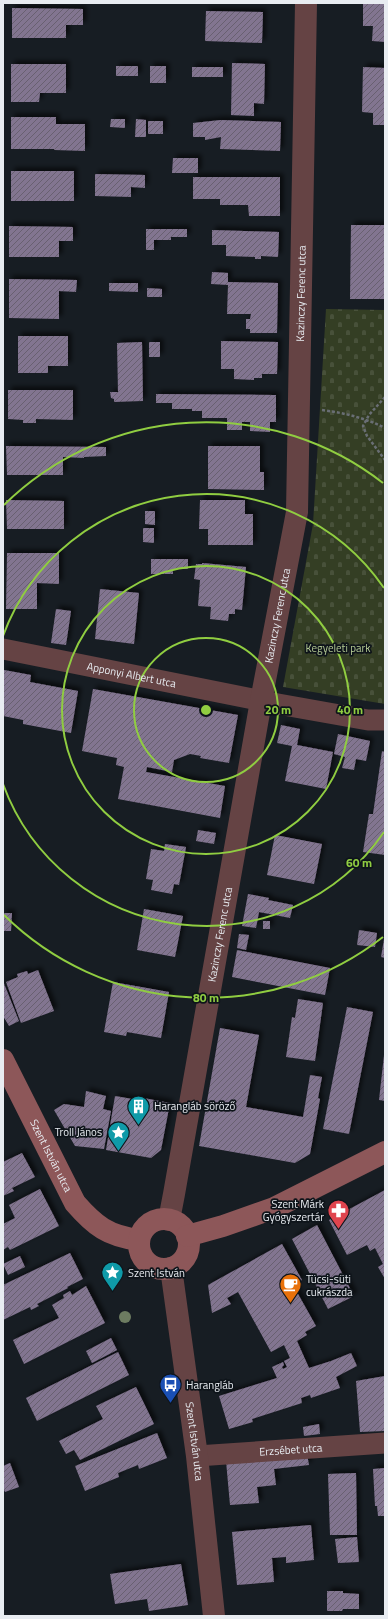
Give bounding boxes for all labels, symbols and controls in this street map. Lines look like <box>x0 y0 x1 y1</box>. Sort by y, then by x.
street label: Kazinczy Ferenc utca <box>292 245 310 342</box>
street label: Kazinczy Ferenc utca <box>260 566 294 664</box>
park label: Kegyeleti park <box>305 640 371 656</box>
street label: Apponyi Albert utca <box>85 658 178 692</box>
text: 20 m <box>265 700 291 719</box>
text: 40 m <box>337 700 363 719</box>
centre of rings <box>199 703 213 717</box>
text: 60 m <box>346 853 372 872</box>
street label: Kazinczy Ferenc utca <box>204 885 236 983</box>
text: 80 m <box>193 988 219 1007</box>
building icon: Harangláb söröző <box>125 1093 151 1126</box>
place label: Harangláb söröző <box>154 1098 235 1114</box>
street label: Szent István utca <box>26 1116 76 1195</box>
place icon: Troll János <box>105 1119 131 1152</box>
place label: Troll János <box>55 1124 102 1140</box>
place label: Szent Márk Gyógyszertár <box>263 1196 325 1225</box>
pharmacy icon: Szent Márk Gyógyszertár <box>326 1197 352 1230</box>
place icon: Szent István <box>99 1260 125 1293</box>
place label: Szent István <box>128 1265 185 1281</box>
place label: Tücsi-süti cukrászda <box>306 1271 353 1300</box>
cafe icon: Tücsi-süti cukrászda <box>278 1272 304 1305</box>
bus stop icon: Harangláb <box>157 1372 183 1405</box>
place label: Harangláb <box>186 1377 234 1393</box>
street label: Szent István utca <box>182 1401 208 1482</box>
street label: Erzsébet utca <box>259 1439 323 1460</box>

